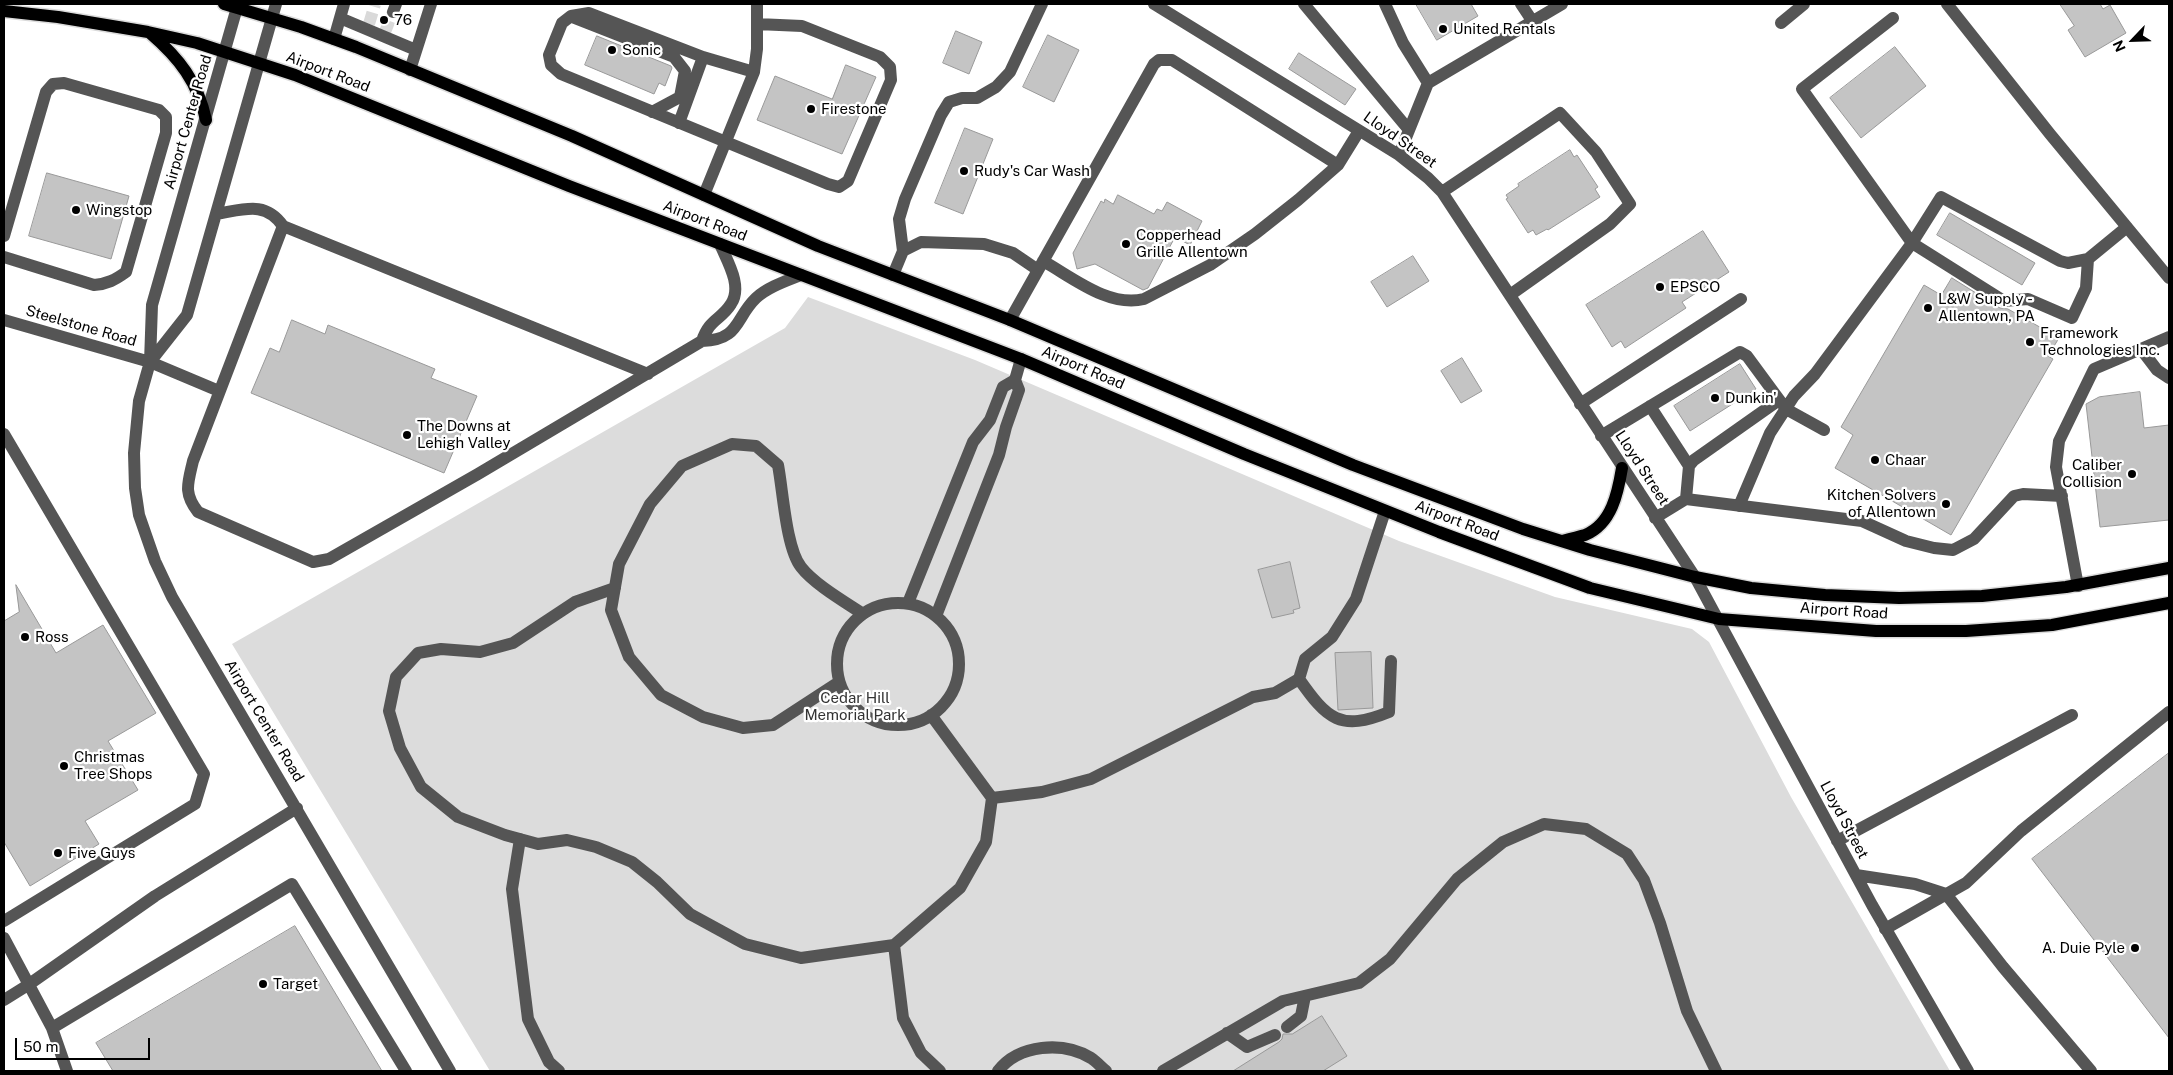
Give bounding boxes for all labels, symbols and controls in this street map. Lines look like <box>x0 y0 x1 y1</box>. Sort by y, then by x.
place label: 76 <box>394 11 412 29</box>
marker: 76 <box>378 14 390 26</box>
north arrow <box>2108 15 2158 65</box>
place label: United Rentals <box>1453 20 1555 38</box>
marker: United Rentals <box>1437 23 1449 35</box>
text: N <box>2110 38 2129 54</box>
place label: Sonic <box>622 41 661 59</box>
marker: Sonic <box>606 44 618 56</box>
street label: Airport Road <box>284 48 372 96</box>
street label: Airport Center Road <box>160 53 216 191</box>
place label: Firestone <box>821 100 887 118</box>
marker: Firestone <box>805 103 817 115</box>
street label: Lloyd Street <box>1360 108 1440 172</box>
place label: Rudy's Car Wash <box>974 162 1090 180</box>
marker: Rudy's Car Wash <box>958 165 970 177</box>
street label: Airport Road <box>661 197 749 245</box>
place label: Wingstop <box>86 201 152 219</box>
marker: Wingstop <box>70 204 82 216</box>
place label: Copperhead Grille Allentown <box>1136 226 1248 261</box>
marker: Copperhead Grille Allentown <box>1120 238 1132 250</box>
place label: EPSCO <box>1670 278 1720 296</box>
marker: EPSCO <box>1654 281 1666 293</box>
place label: L&W Supply - Allentown, PA <box>1938 290 2035 325</box>
street label: Steelstone Road <box>23 302 139 350</box>
marker: L&W Supply - Allentown, PA <box>1922 302 1934 314</box>
place label: Framework Technologies Inc. <box>2040 324 2160 359</box>
marker: Framework Technologies Inc. <box>2024 336 2036 348</box>
street label: Airport Road <box>1039 342 1127 394</box>
place label: Dunkin' <box>1725 389 1777 407</box>
marker: Dunkin' <box>1709 392 1721 404</box>
place label: The Downs at Lehigh Valley <box>417 417 511 452</box>
street label: Lloyd Street <box>1611 427 1673 509</box>
marker: The Downs at Lehigh Valley <box>401 429 413 441</box>
place label: Chaar <box>1885 451 1926 469</box>
marker: Chaar <box>1869 454 1881 466</box>
place label: Caliber Collision <box>2062 456 2122 491</box>
marker: Caliber Collision <box>2126 468 2138 480</box>
place label: Kitchen Solvers of Allentown <box>1827 486 1936 521</box>
street label: Airport Road <box>1413 497 1501 545</box>
marker: Kitchen Solvers of Allentown <box>1940 498 1952 510</box>
street label: Airport Road <box>1799 599 1889 623</box>
place label: Ross <box>35 628 68 646</box>
marker: Ross <box>19 631 31 643</box>
street label: Airport Center Road <box>220 657 308 785</box>
park label: Cedar Hill Memorial Park <box>804 689 906 724</box>
place label: Christmas Tree Shops <box>74 748 152 783</box>
marker: Christmas Tree Shops <box>58 760 70 772</box>
street label: Lloyd Street <box>1816 778 1872 862</box>
place label: Five Guys <box>68 844 135 862</box>
marker: Five Guys <box>52 847 64 859</box>
place label: A. Duie Pyle <box>2042 939 2125 957</box>
marker: A. Duie Pyle <box>2129 942 2141 954</box>
place label: Target <box>273 975 318 993</box>
marker: Target <box>257 978 269 990</box>
scale bar <box>18 1028 152 1060</box>
text: 50 m <box>23 1038 58 1055</box>

